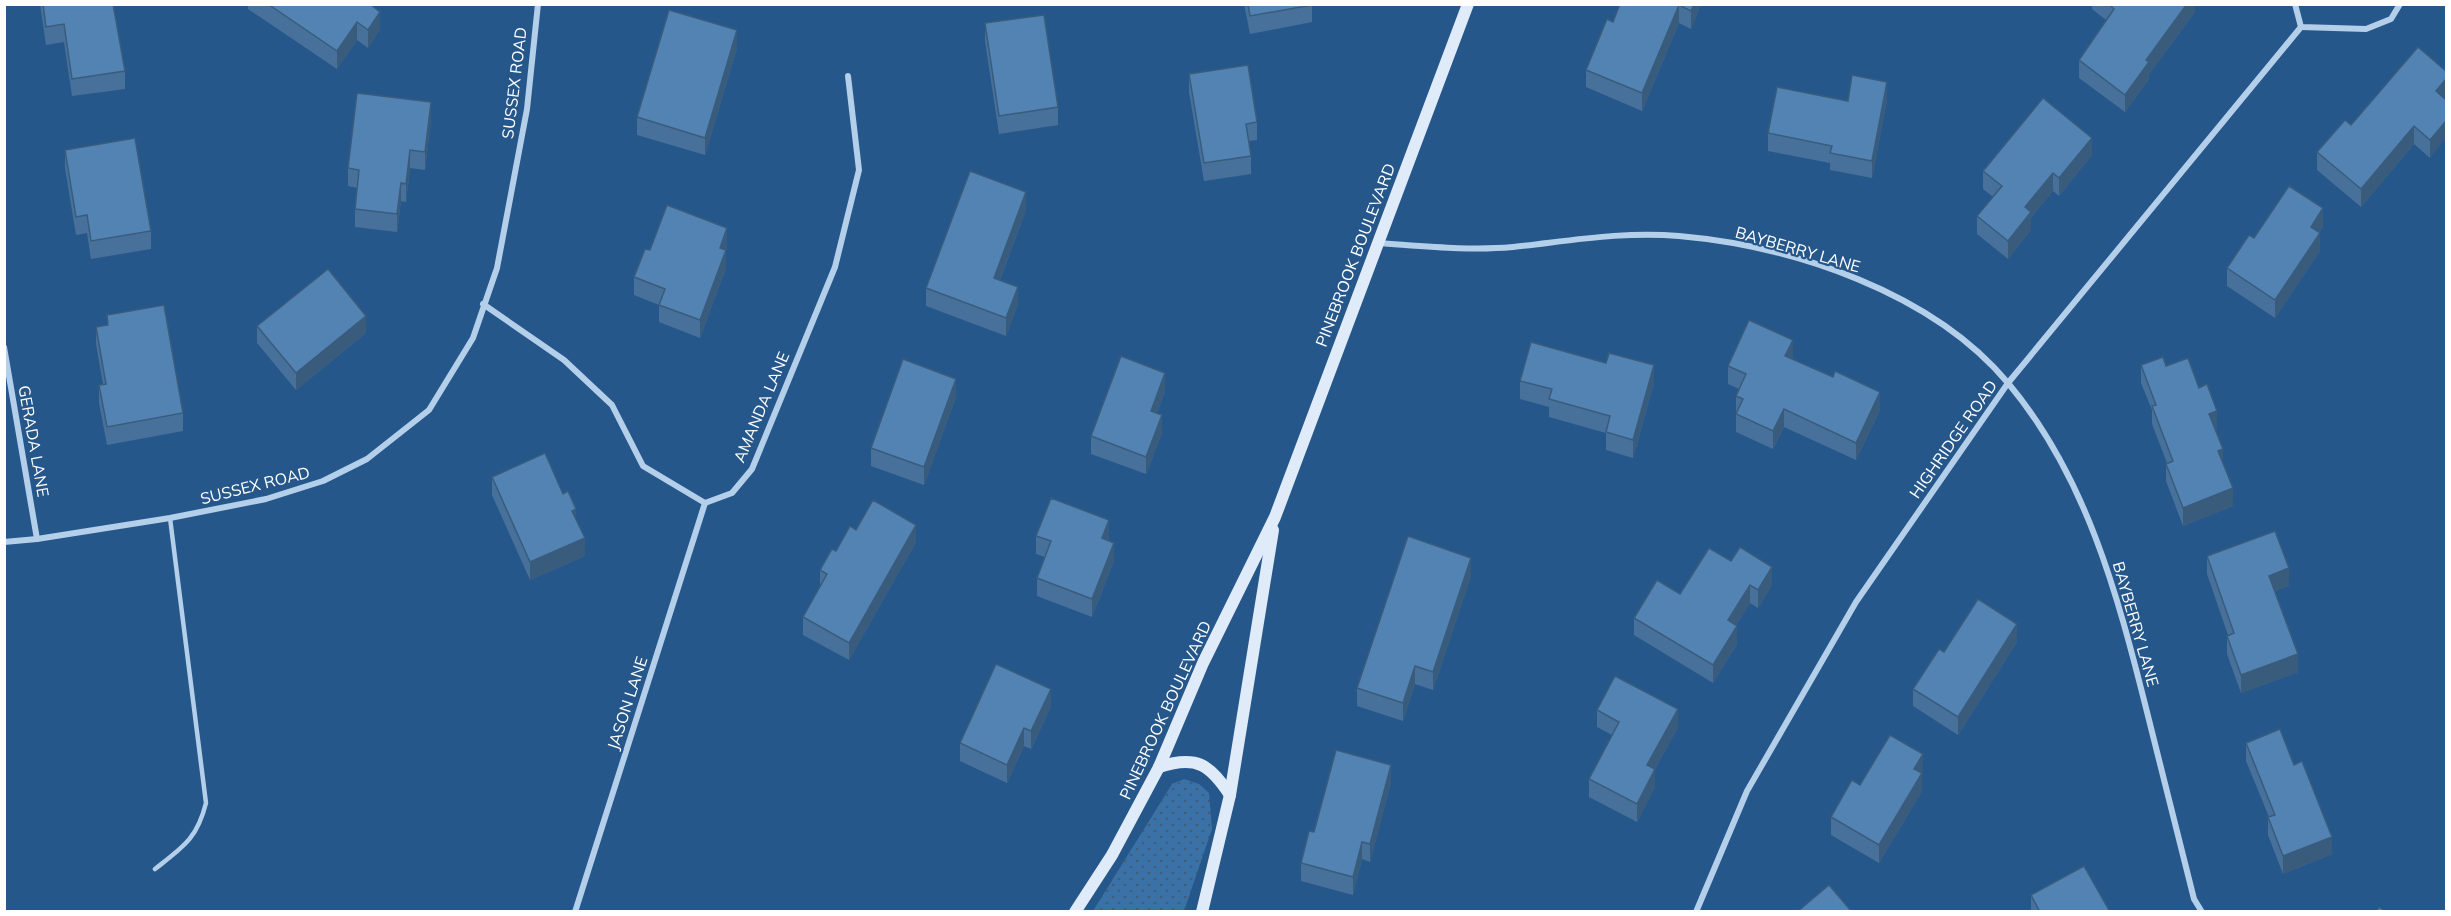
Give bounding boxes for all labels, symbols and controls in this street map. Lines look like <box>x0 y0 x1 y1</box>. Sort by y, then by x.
street label: SUSSEX ROAD <box>497 26 531 140</box>
street label: PINEBROOK BOULEVARD <box>1311 160 1399 350</box>
street label: BAYBERRY LANE <box>1733 222 1863 276</box>
street label: AMANDA LANE <box>729 349 793 465</box>
street label: HIGHRIDGE ROAD <box>1905 376 2001 502</box>
street label: GERADA LANE <box>14 384 54 498</box>
street label: SUSSEX ROAD <box>198 462 312 508</box>
street label: BAYBERRY LANE <box>2109 559 2163 689</box>
street label: PINEBROOK BOULEVARD <box>1115 617 1215 803</box>
street label: JASON LANE <box>603 654 651 752</box>

